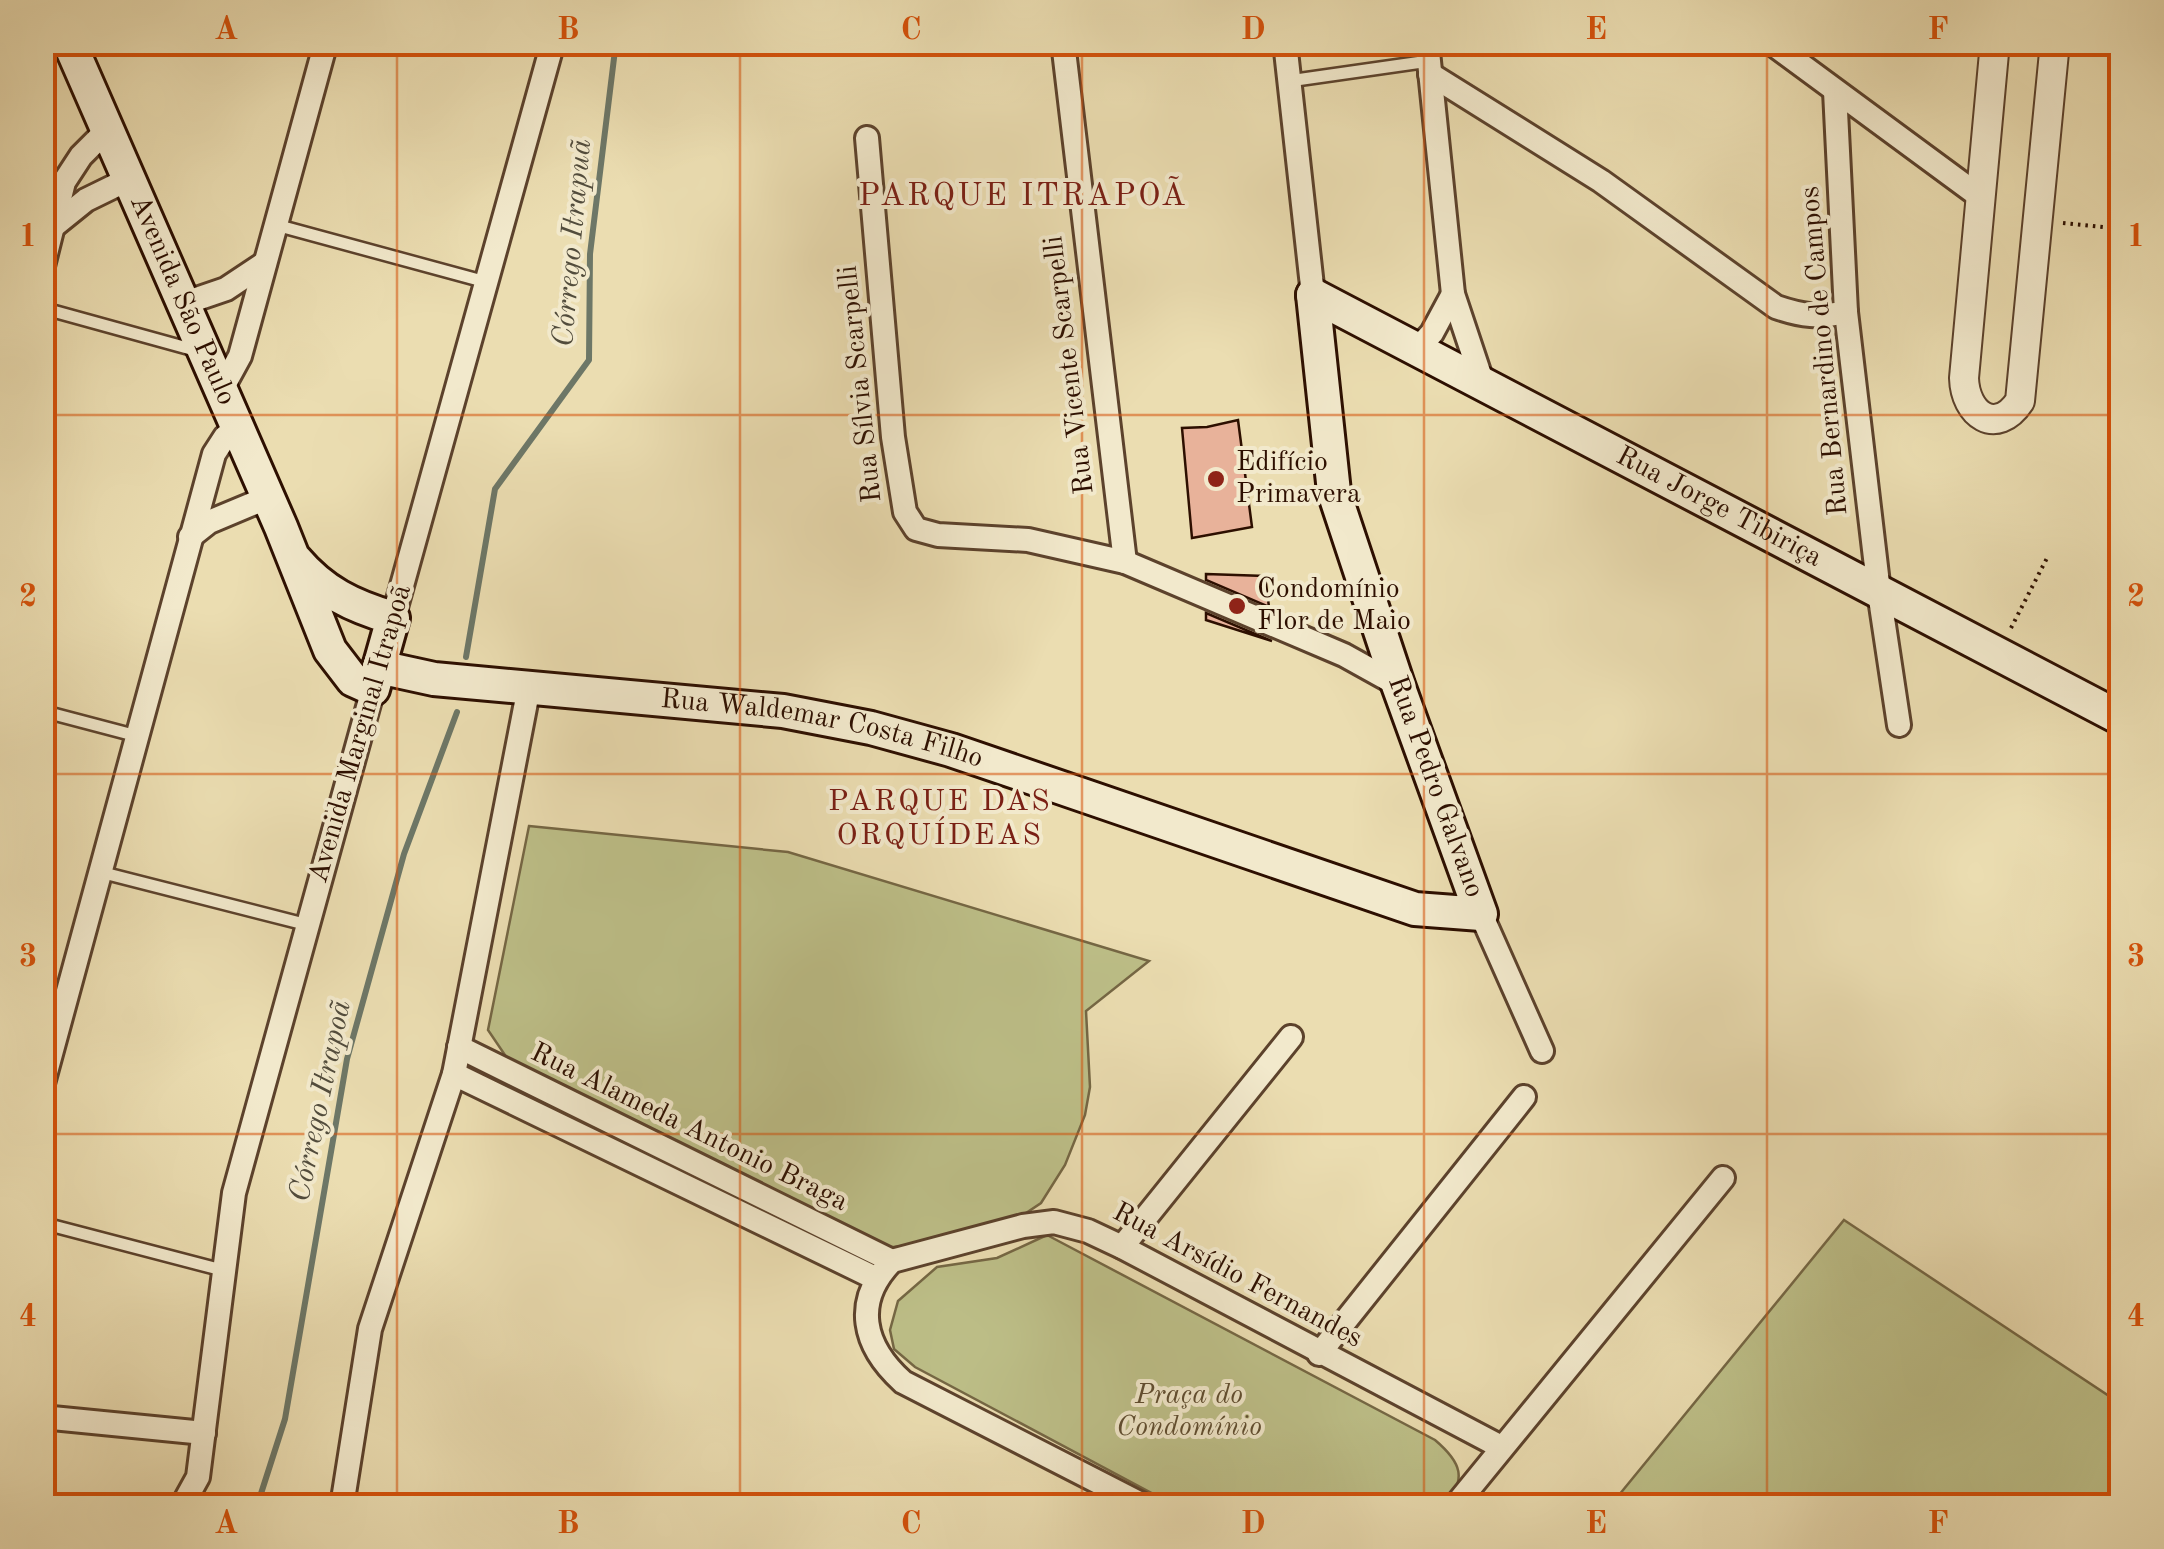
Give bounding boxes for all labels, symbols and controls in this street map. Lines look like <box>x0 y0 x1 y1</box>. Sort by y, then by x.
text: A <box>214 15 238 47</box>
text: B <box>557 15 579 47</box>
text: C <box>900 15 922 47</box>
text: D <box>1240 15 1266 47</box>
text: E <box>1585 15 1607 47</box>
text: F <box>1927 15 1949 47</box>
water label: Córrego Itrapuã <box>549 138 597 348</box>
district label: PARQUE ITRAPOÃ <box>858 175 1188 213</box>
street label: Rua Bernardino de Campos <box>1797 185 1853 517</box>
street label: Avenida São Paulo <box>124 191 240 410</box>
text: 1 <box>19 222 37 254</box>
text: 1 <box>2127 222 2145 254</box>
street label: Rua Vicente Scarpelli <box>1040 234 1100 496</box>
street label: Rua Sílvia Scarpelli <box>835 264 887 504</box>
street label: Rua Jorge Tibiriça <box>1611 442 1826 573</box>
place label: Edifício Primavera <box>1236 449 1361 509</box>
marker: Edifício Primavera <box>1205 468 1227 490</box>
place label: Condomínio Flor de Maio <box>1257 576 1411 636</box>
street label: Avenida Marginal Itrapoã <box>305 581 417 886</box>
text: 2 <box>19 582 37 614</box>
text: 2 <box>2127 582 2145 614</box>
marker: Condomínio Flor de Maio <box>1226 595 1248 617</box>
street label: Rua Pedro Galvano <box>1382 673 1488 901</box>
street label: Rua Waldemar Costa Filho <box>659 686 987 774</box>
district label: PARQUE DAS ORQUÍDEAS <box>828 787 1052 851</box>
text: 3 <box>19 942 37 974</box>
text: 3 <box>2127 942 2145 974</box>
water label: Córrego Itrapoã <box>285 997 357 1205</box>
street label: Rua Alameda Antonio Braga <box>526 1039 852 1217</box>
street label: Rua Arsídio Fernandes <box>1108 1198 1366 1354</box>
text: 4 <box>19 1302 37 1334</box>
text: 4 <box>2127 1302 2145 1334</box>
park label: Praça do Condomínio <box>1116 1382 1262 1442</box>
text: A <box>214 1509 238 1541</box>
text: B <box>557 1509 579 1541</box>
text: C <box>900 1509 922 1541</box>
text: D <box>1240 1509 1266 1541</box>
text: E <box>1585 1509 1607 1541</box>
text: F <box>1927 1509 1949 1541</box>

